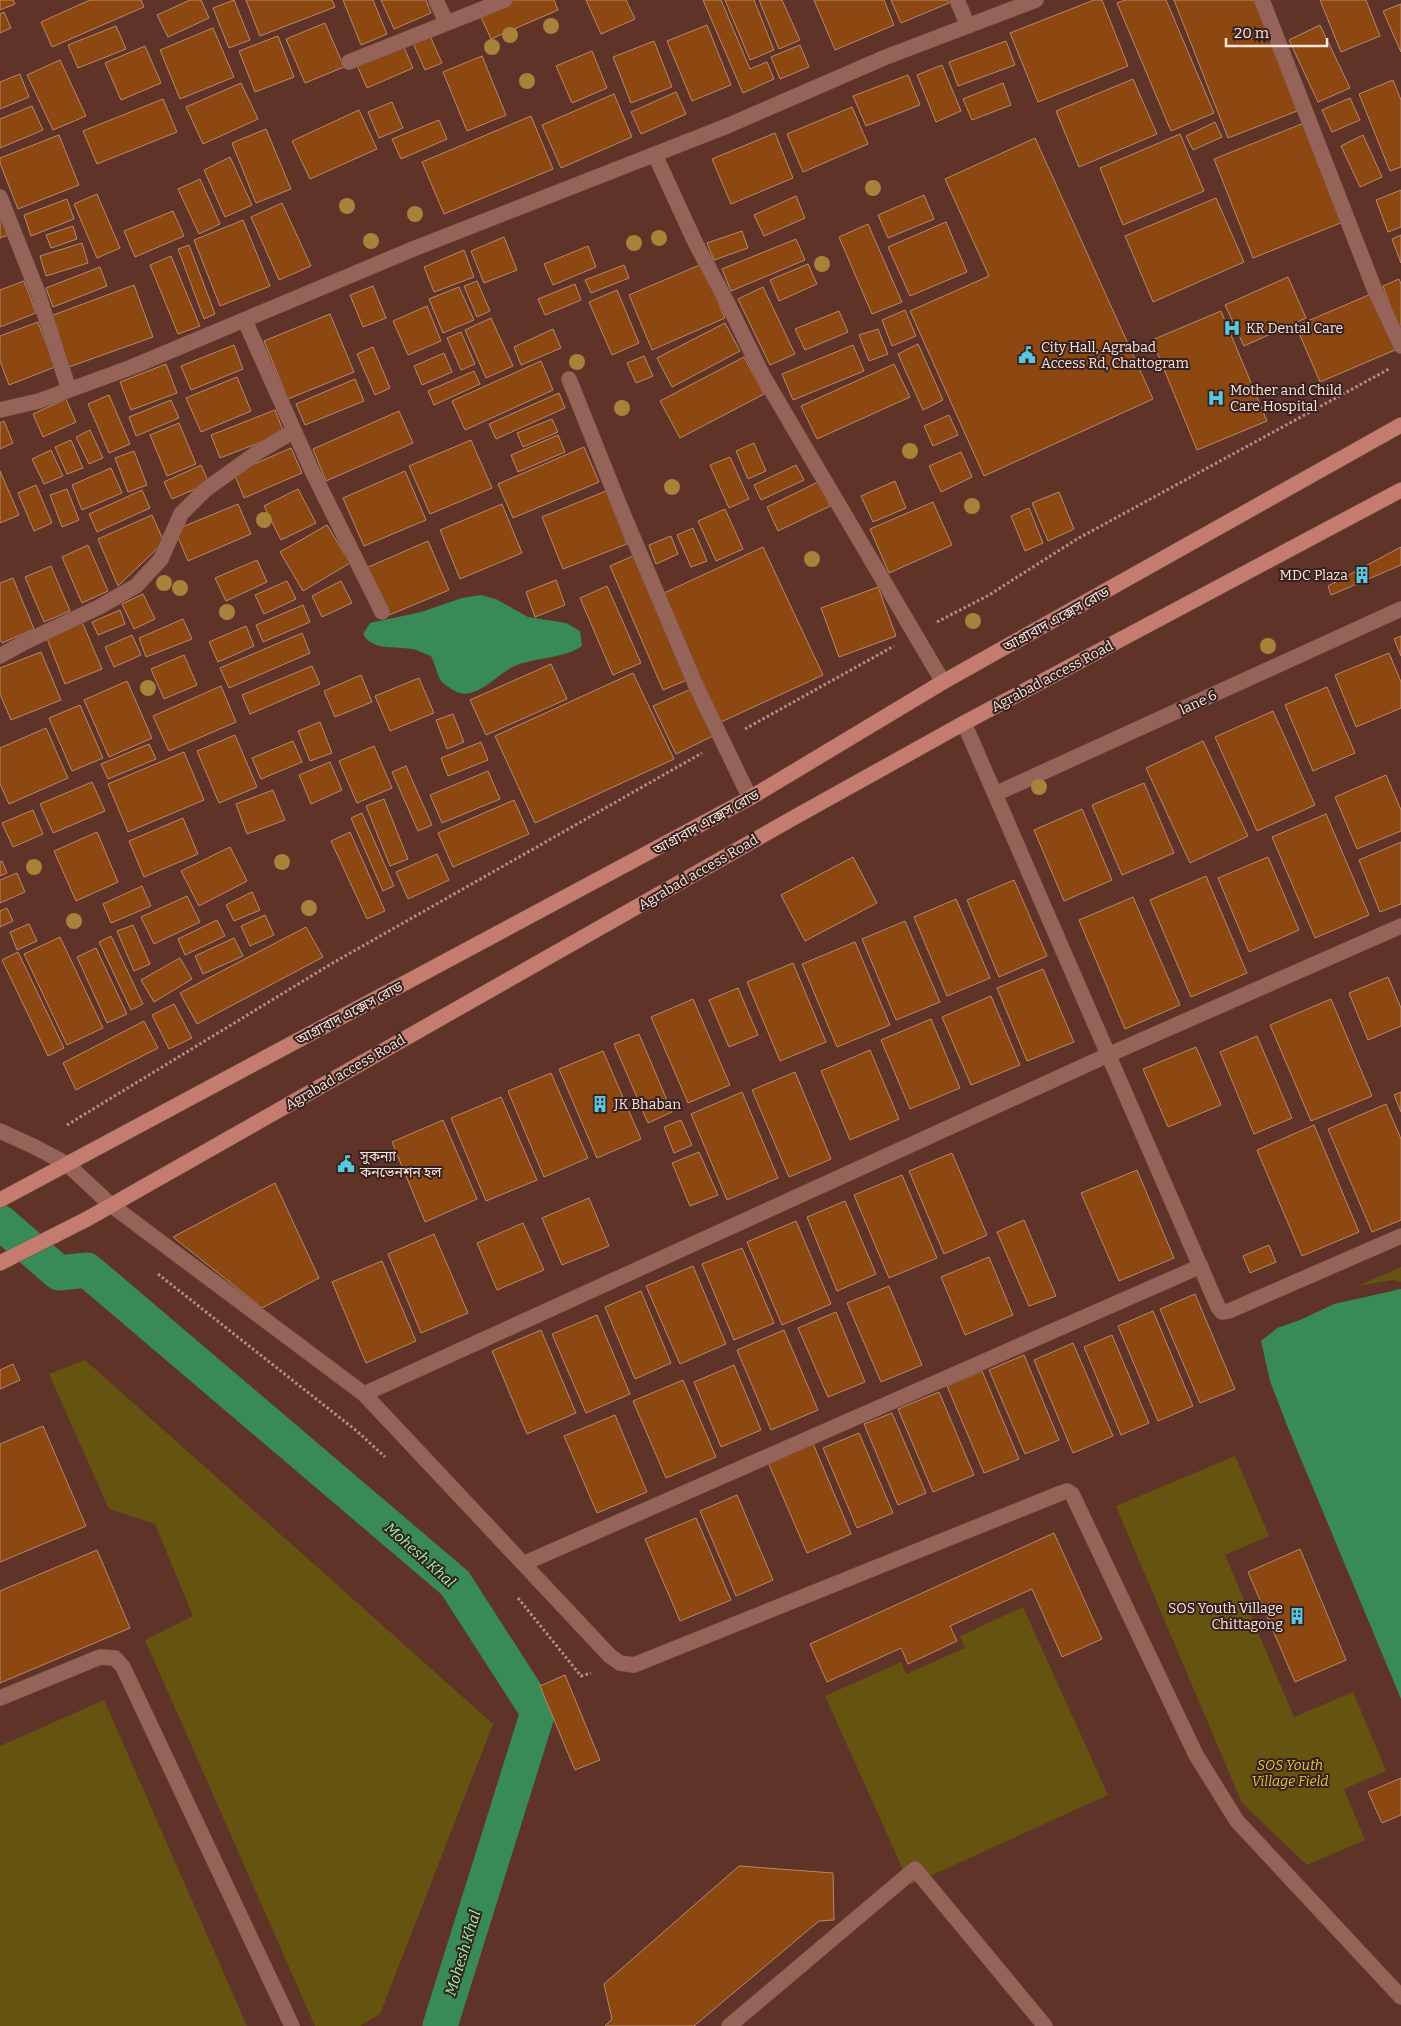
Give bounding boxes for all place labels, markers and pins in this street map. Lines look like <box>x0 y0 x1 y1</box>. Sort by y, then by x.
hospital icon: KR Dental Care <box>1222 318 1242 338</box>
place label: KR Dental Care <box>1246 320 1343 337</box>
place label: City Hall, Agrabad Access Rd, Chattogram <box>1041 339 1190 372</box>
public building icon: City Hall, Agrabad Access Rd, Chattogram <box>1017 345 1037 365</box>
place label: Mother and Child Care Hospital <box>1230 382 1342 415</box>
hospital icon: Mother and Child Care Hospital <box>1206 388 1226 408</box>
building icon: MDC Plaza <box>1352 565 1372 585</box>
place label: MDC Plaza <box>1280 567 1348 584</box>
building icon: JK Bhaban <box>590 1094 610 1114</box>
place label: JK Bhaban <box>613 1096 681 1113</box>
place label: সুকন্যা কনভেনশন হল <box>359 1148 442 1181</box>
public building icon: সুকন্যা কনভেনশন হল <box>336 1154 356 1174</box>
place label: SOS Youth Village Chittagong <box>1168 1600 1283 1633</box>
building icon: SOS Youth Village Chittagong <box>1287 1606 1307 1626</box>

